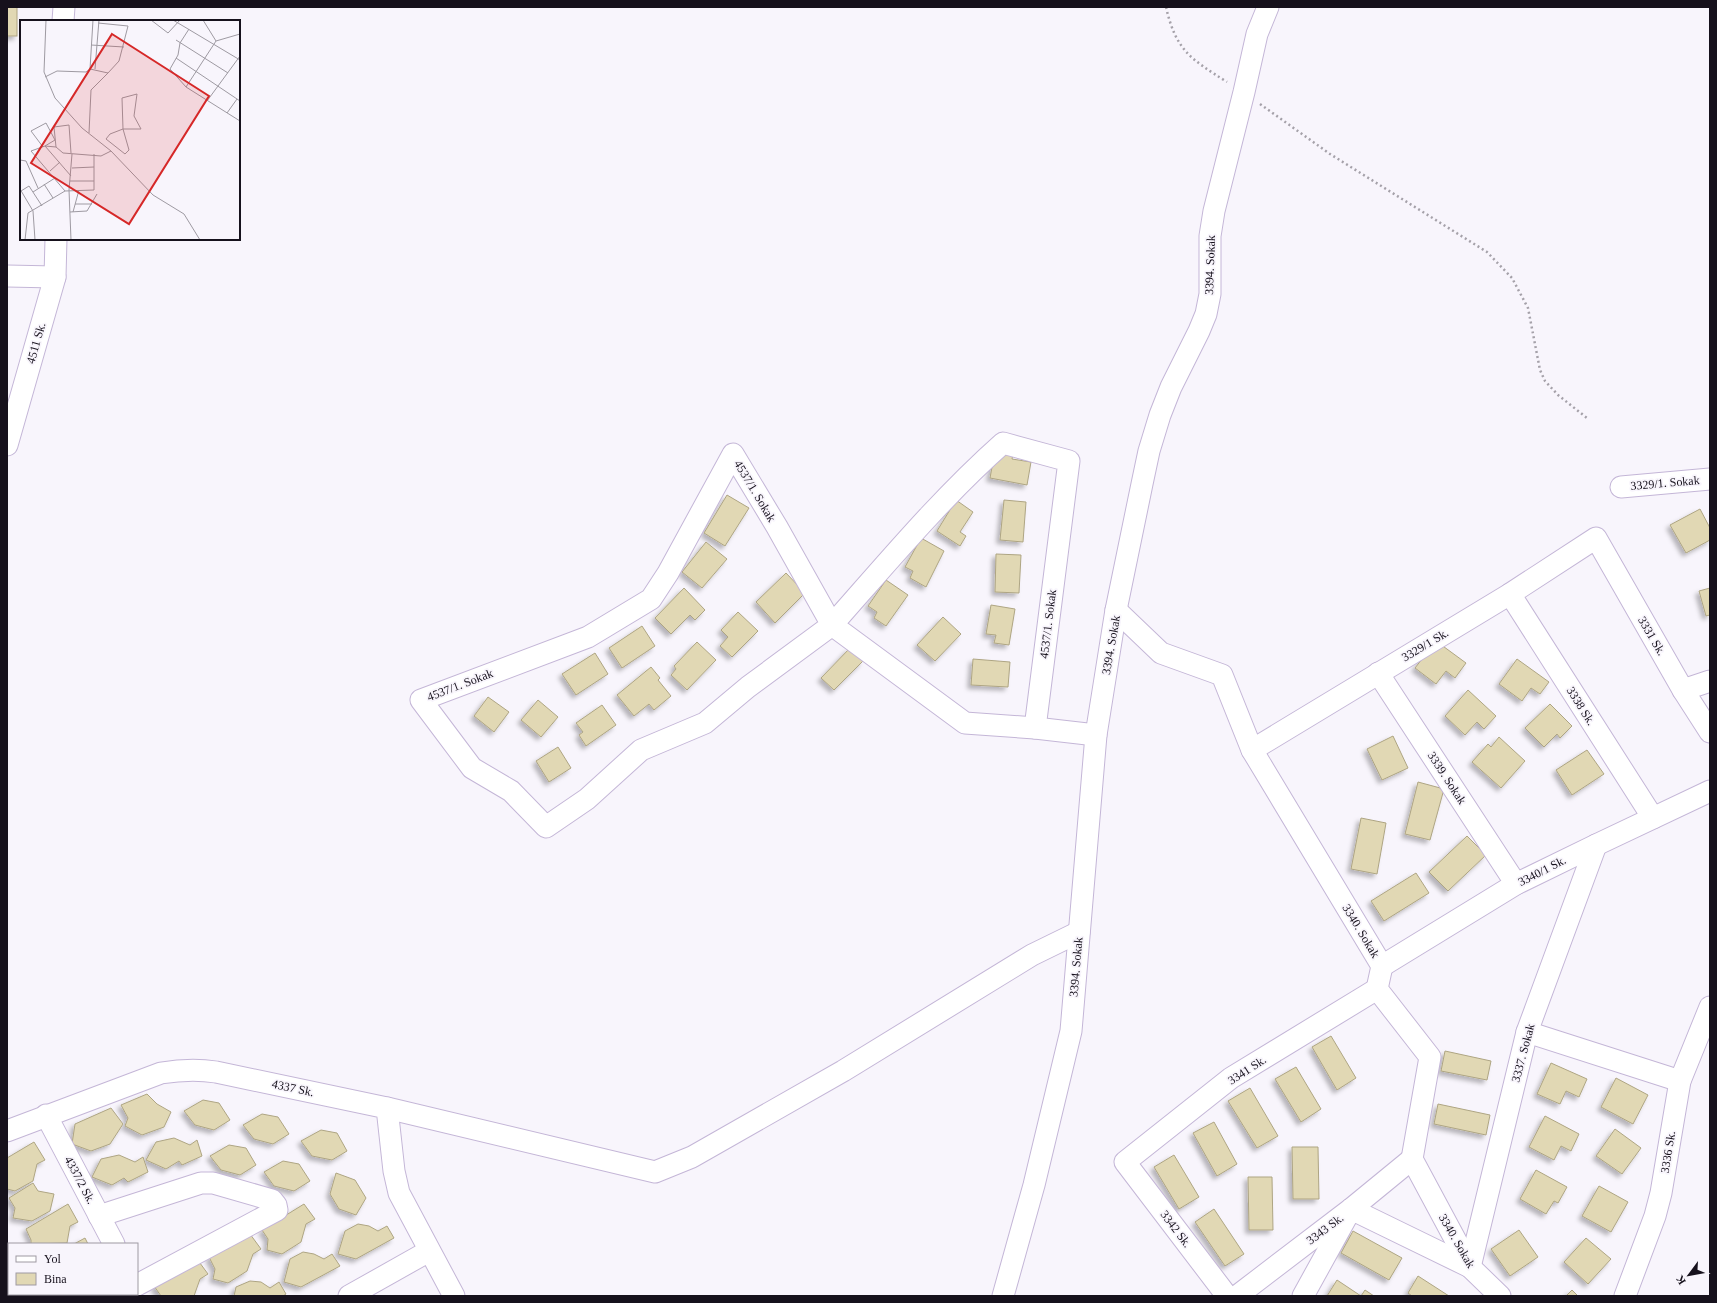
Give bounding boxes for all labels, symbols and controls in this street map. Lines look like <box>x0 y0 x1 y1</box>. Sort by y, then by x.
inset map <box>20 20 240 240</box>
street label: 3394. Sokak <box>1202 235 1218 295</box>
street label: 4511 Sk. <box>23 321 49 365</box>
street label: 4537/1. Sokak <box>731 458 779 524</box>
street label: 3329/1. Sokak <box>1630 473 1700 493</box>
street label: 4537/1. Sokak <box>1037 589 1059 659</box>
street label: 3394. Sokak <box>1099 614 1123 676</box>
street label: 3331 Sk. <box>1635 614 1669 658</box>
street label: 3329/1 Sk. <box>1399 626 1451 664</box>
street label: 4537/1. Sokak <box>425 666 495 704</box>
street label: 3338 Sk. <box>1564 684 1598 728</box>
street label: 3339. Sokak <box>1425 749 1469 807</box>
street label: 3340/1 Sk. <box>1516 853 1568 889</box>
street label: 3340. Sokak <box>1340 902 1382 960</box>
street label: 3394. Sokak <box>1066 937 1086 997</box>
street label: 3337. Sokak <box>1508 1022 1538 1084</box>
street label: 3341 Sk. <box>1225 1053 1269 1087</box>
street label: 4337 Sk. <box>271 1077 315 1099</box>
street label: 3336 Sk. <box>1658 1130 1678 1174</box>
street label: 4337/2 Sk. <box>62 1154 98 1206</box>
street label: 3342 Sk. <box>1158 1208 1194 1250</box>
street label: 3343 Sk. <box>1304 1211 1346 1247</box>
street label: 3340. Sokak <box>1436 1212 1478 1270</box>
legend <box>8 1243 138 1295</box>
text: Yol <box>44 1252 61 1266</box>
north arrow <box>1669 1255 1709 1295</box>
text: Bina <box>44 1272 67 1286</box>
text: K <box>1673 1273 1688 1287</box>

